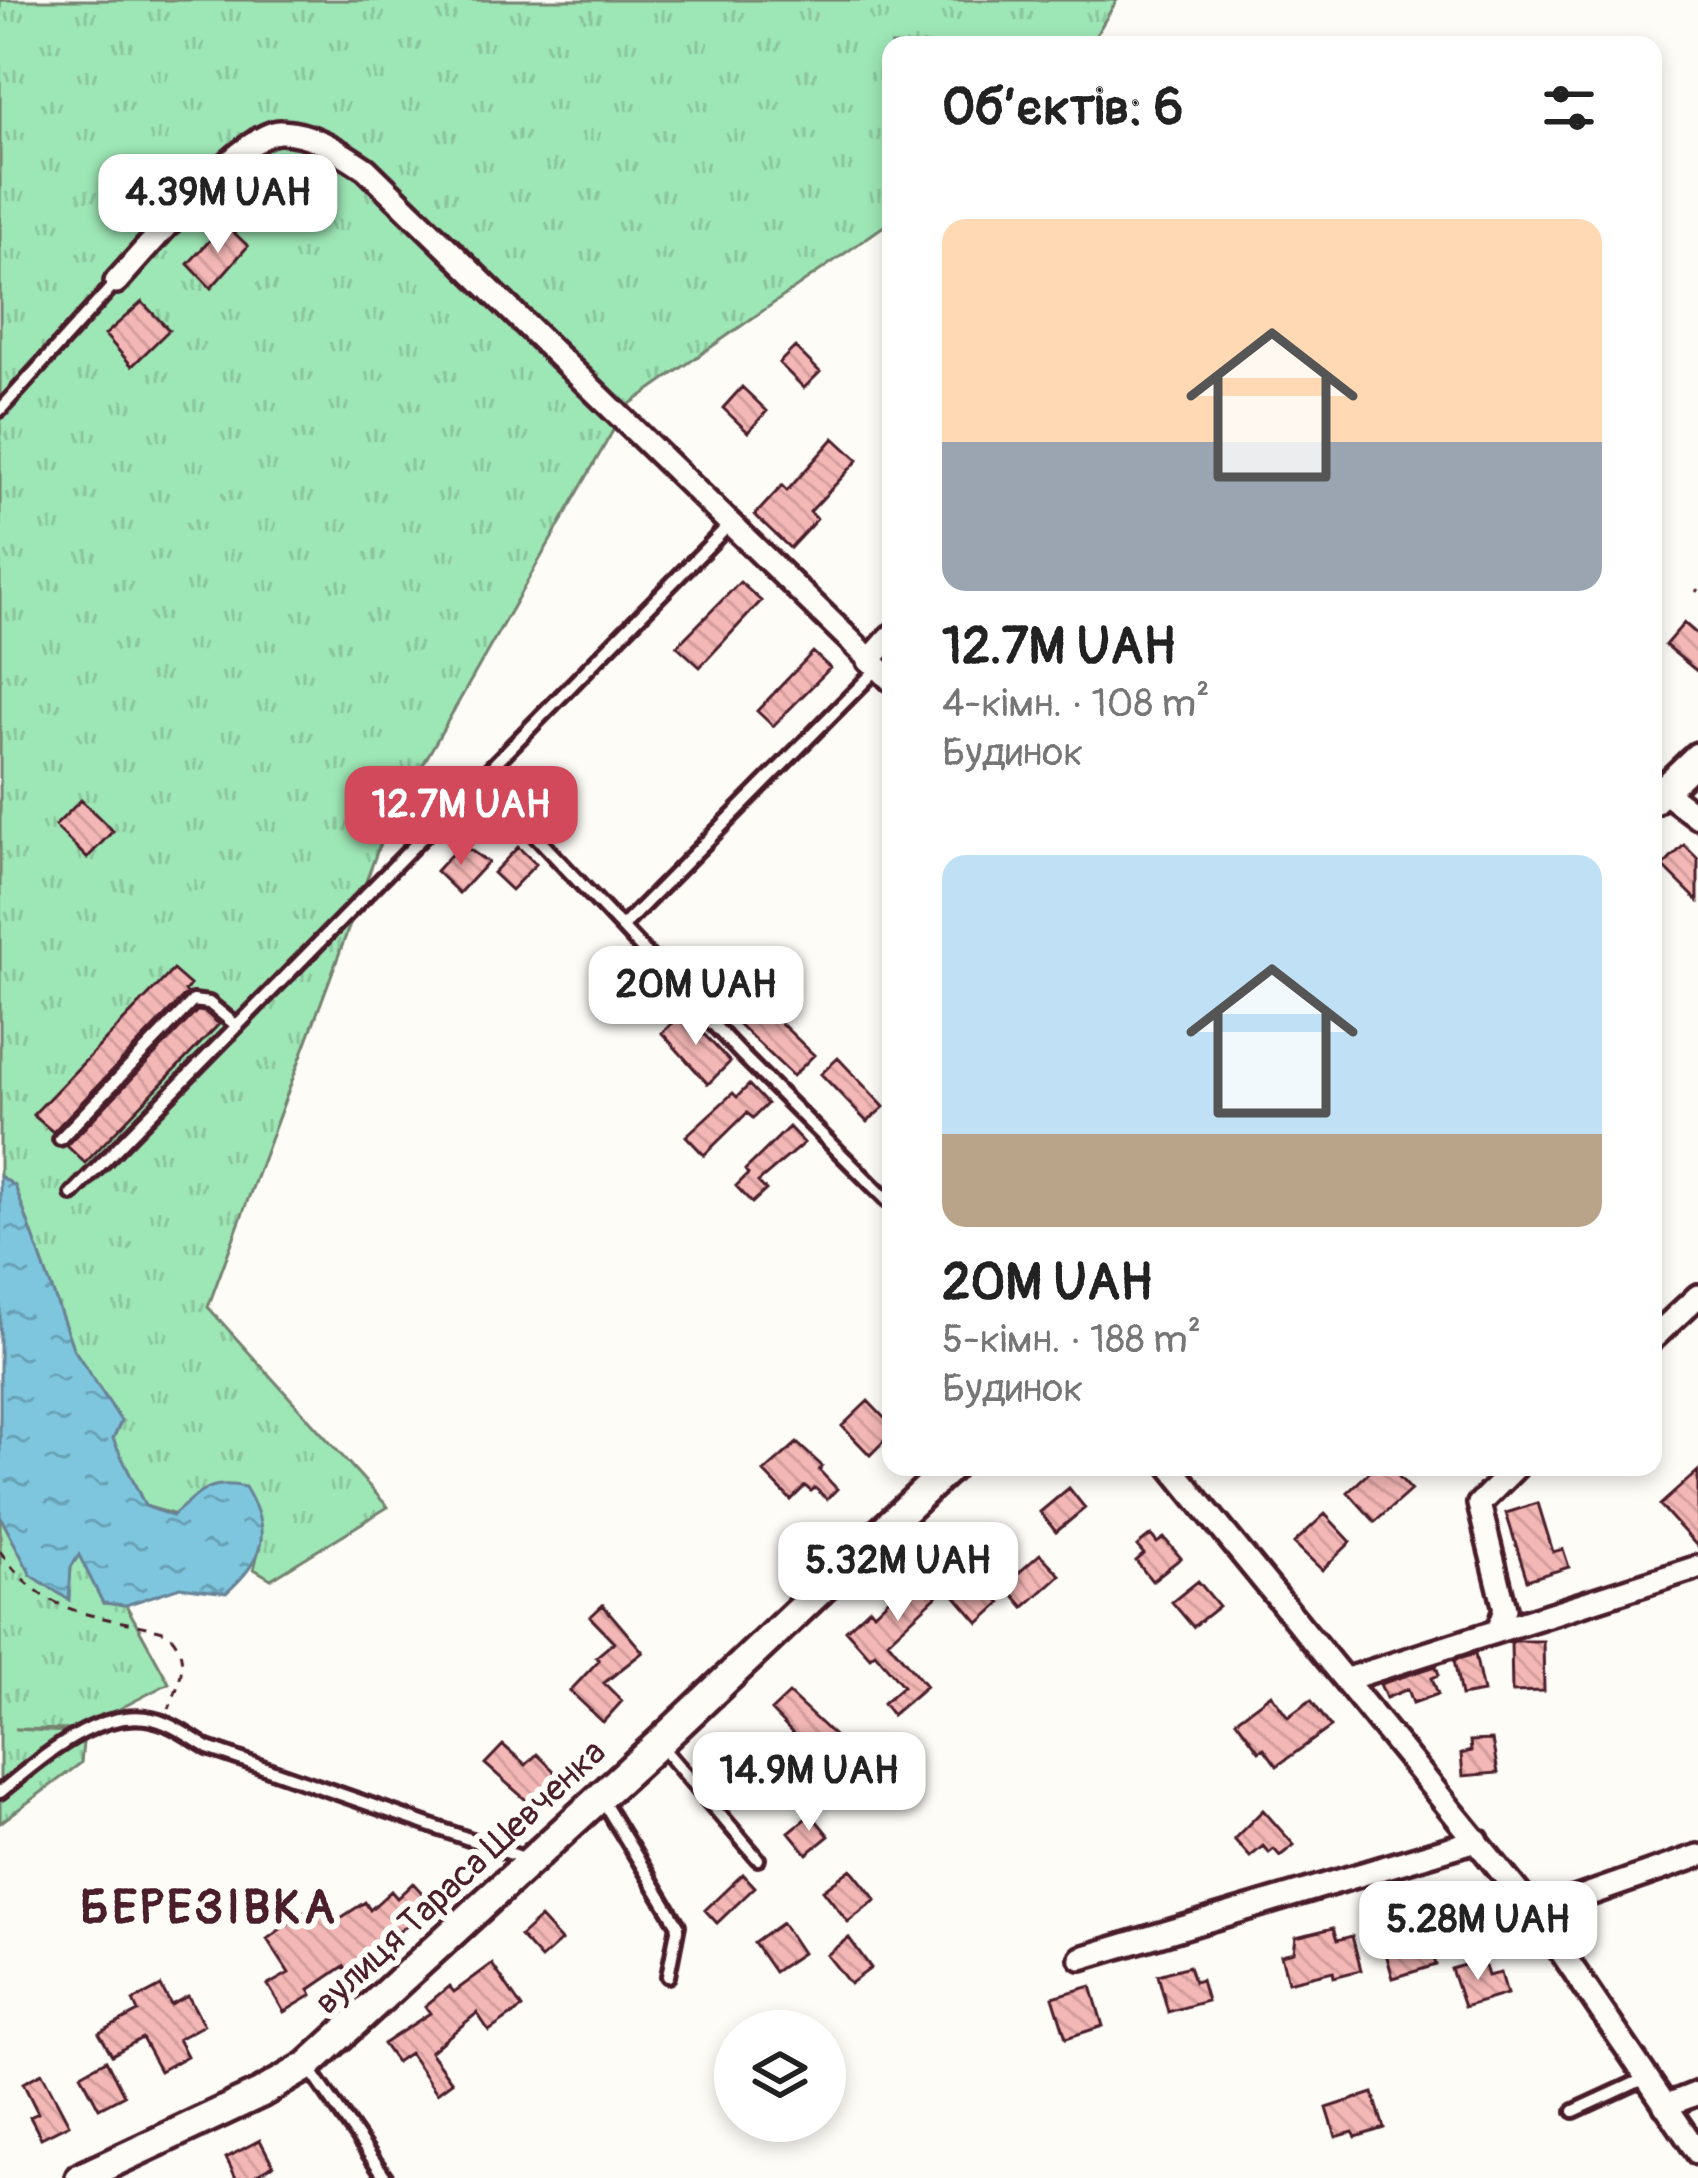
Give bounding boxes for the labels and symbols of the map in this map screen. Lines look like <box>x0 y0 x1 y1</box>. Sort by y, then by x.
pin: 4.39M UAH <box>81 154 355 256</box>
pin: 12.7M UAH <box>324 766 598 868</box>
pin: 20M UAH <box>585 946 807 1048</box>
pin: 5.32M UAH <box>761 1522 1035 1624</box>
street label: вулиця Тараса Шевченка <box>305 1730 615 2024</box>
pin: 14.9M UAH <box>672 1732 946 1834</box>
district label: БЕРЕЗІВКА <box>80 1878 338 1938</box>
pin: 5.28M UAH <box>1341 1881 1615 1983</box>

